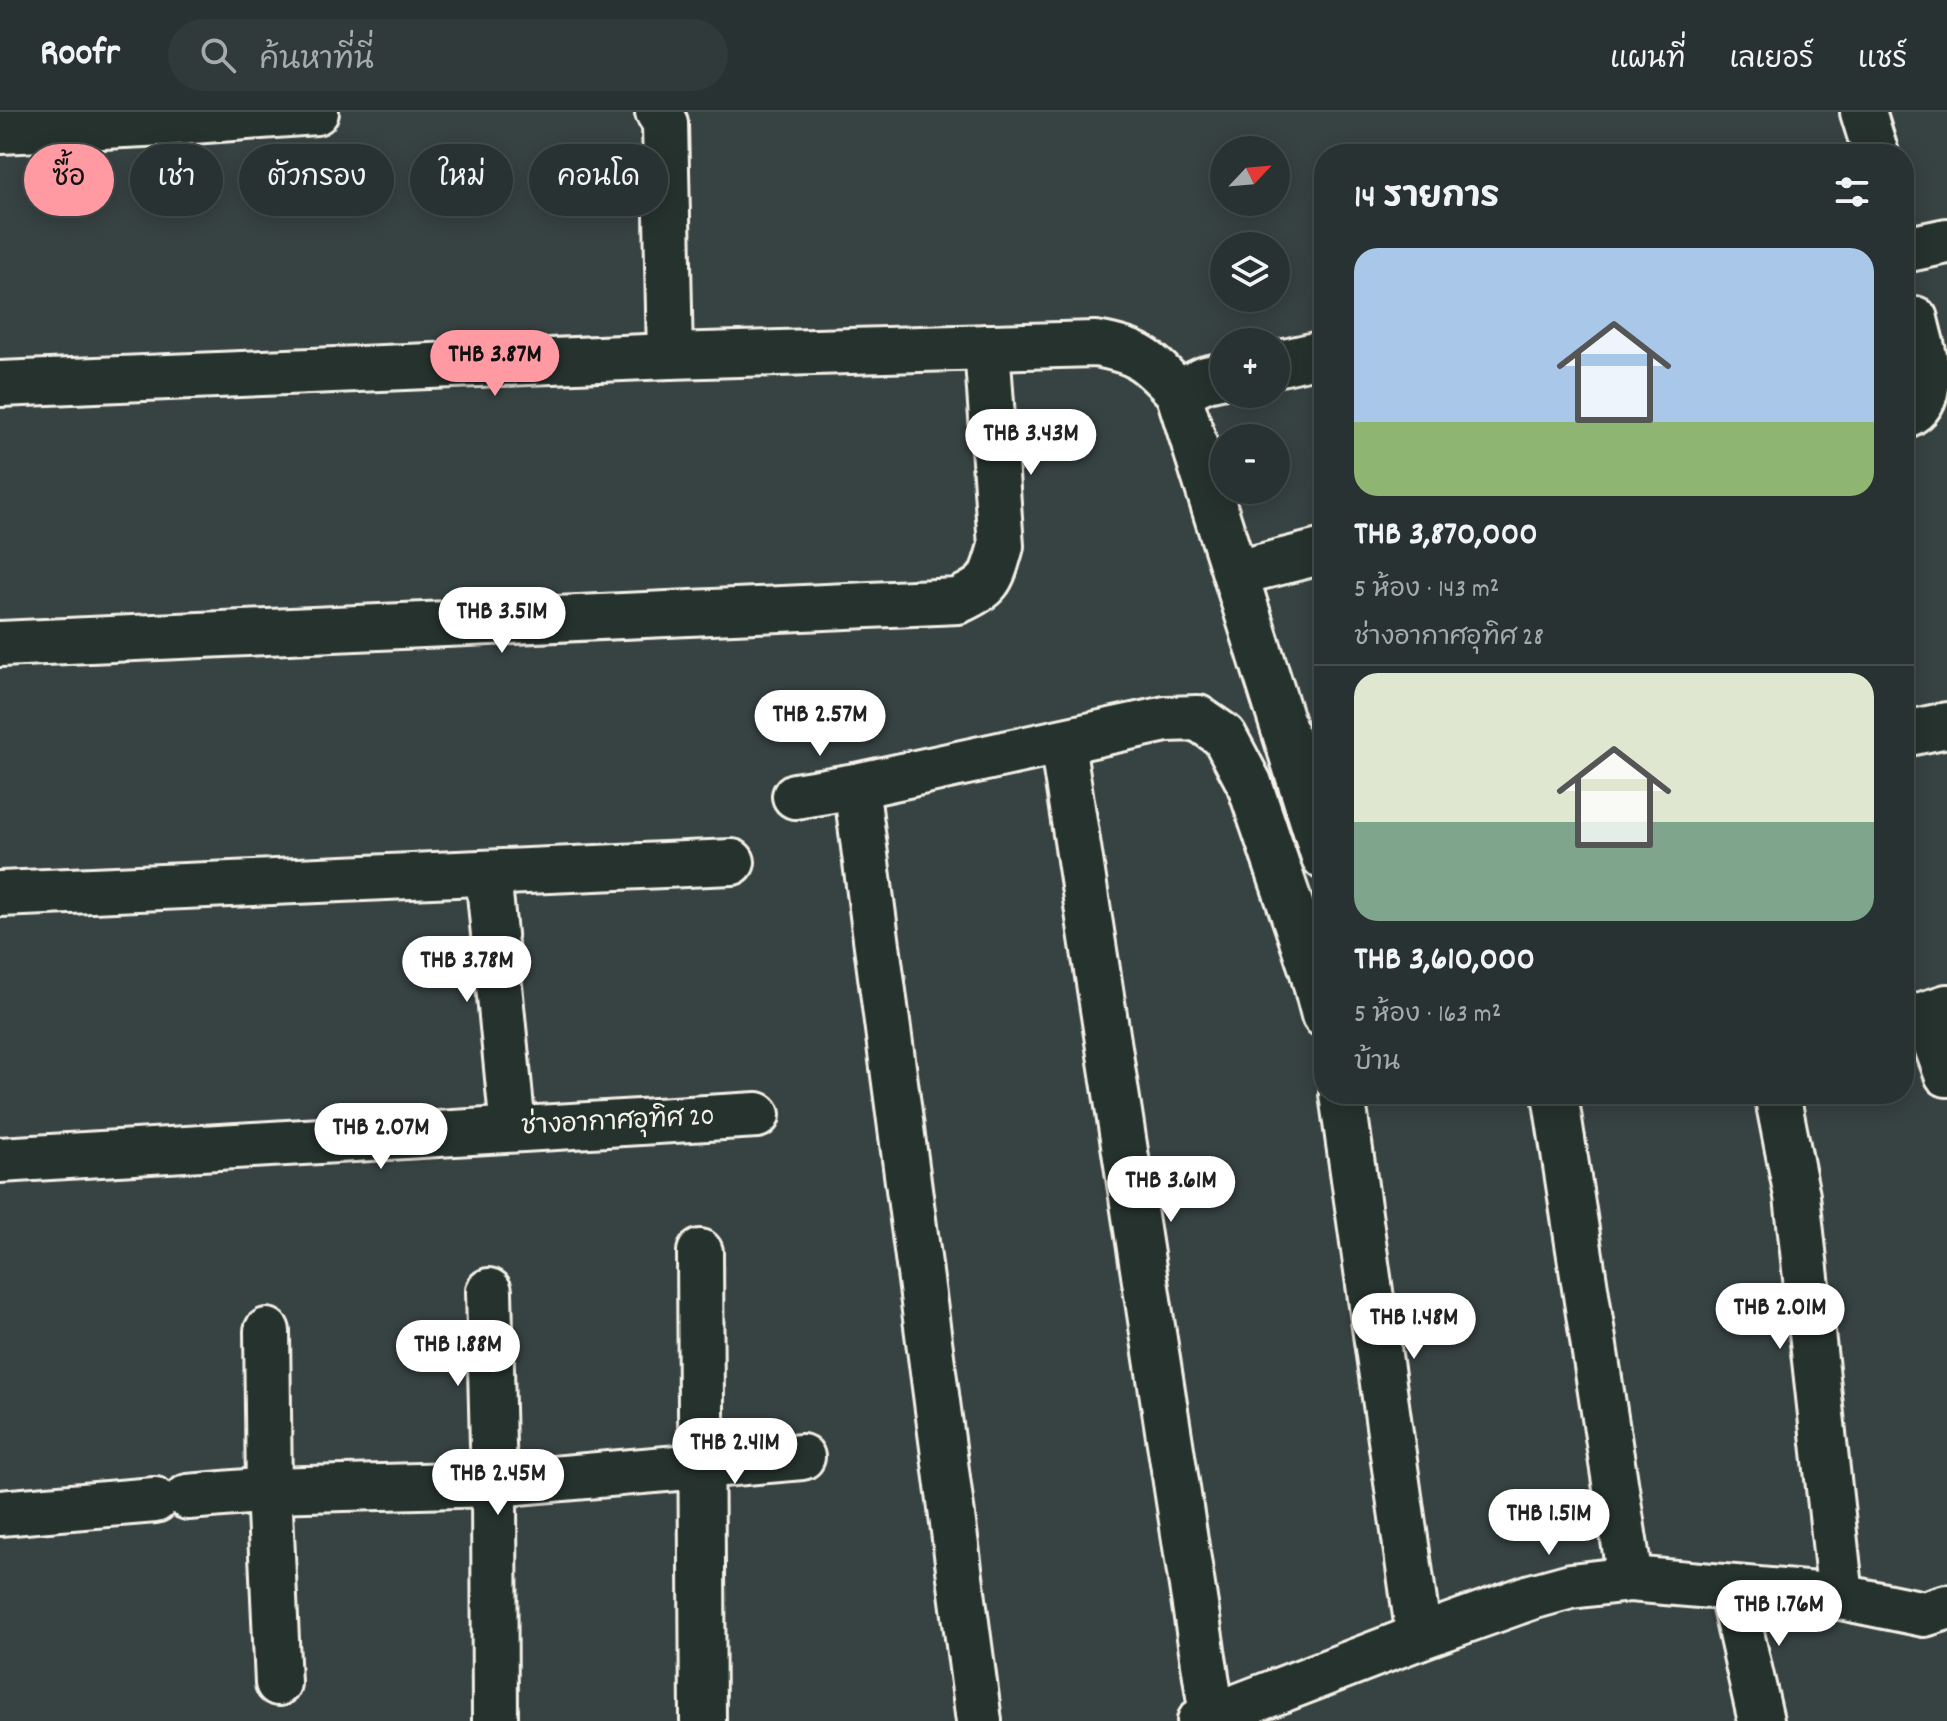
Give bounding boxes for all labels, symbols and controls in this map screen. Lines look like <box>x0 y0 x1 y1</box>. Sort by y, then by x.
search box <box>168 19 728 91</box>
text: Roofr <box>40 28 120 83</box>
icon: search <box>196 33 240 77</box>
text: ค้นหาที่นี่ <box>260 41 374 84</box>
text: แผนที่ <box>1610 42 1685 82</box>
text: เลเยอร์ <box>1729 42 1814 82</box>
text: แชร์ <box>1858 42 1907 82</box>
north arrow <box>1210 136 1290 216</box>
map controls <box>1210 136 1290 504</box>
chip: ซื้อ <box>24 144 114 216</box>
chip: เช่า <box>130 144 223 216</box>
chip: ตัวกรอง <box>239 144 394 216</box>
chip: ใหม่ <box>410 144 513 216</box>
chip: คอนโด <box>529 144 668 216</box>
icon: filters <box>1830 170 1874 214</box>
text: 14 รายการ <box>1354 175 1499 224</box>
button: layers <box>1210 232 1290 312</box>
icon: home <box>1542 300 1686 444</box>
button: + <box>1210 328 1290 408</box>
pin: THB 3.87M <box>403 330 587 398</box>
text: THB 3.87M <box>448 337 542 374</box>
pin: THB 3.43M <box>939 409 1123 477</box>
text: THB 3.43M <box>983 416 1079 453</box>
button: − <box>1210 424 1290 504</box>
text: THB 3,870,000 <box>1354 512 1538 561</box>
text: 5 ห้อง · 143 m² <box>1354 572 1499 609</box>
pin: THB 3.51M <box>410 587 594 655</box>
text: THB 3.51M <box>457 594 547 631</box>
text: ช่างอากาศอุทิศ 28 <box>1354 620 1544 657</box>
pin: THB 2.57M <box>728 690 912 758</box>
text: THB 2.57M <box>773 697 867 734</box>
icon: home <box>1542 725 1686 869</box>
pin: THB 3.78M <box>375 936 559 1004</box>
text: THB 3,610,000 <box>1354 937 1535 986</box>
text: THB 3.78M <box>420 943 514 980</box>
text: 5 ห้อง · 163 m² <box>1354 997 1501 1034</box>
text: บ้าน <box>1354 1045 1400 1082</box>
street label: ช่างอากาศอุทิศ 20 <box>520 1099 716 1147</box>
pin: THB 2.07M <box>289 1103 473 1171</box>
text: THB 2.07M <box>332 1110 430 1147</box>
pin: THB 3.61M <box>1079 1156 1263 1224</box>
text: THB 3.61M <box>1125 1163 1217 1200</box>
pin: THB 2.01M <box>1688 1283 1872 1351</box>
text: THB 2.01M <box>1734 1290 1826 1327</box>
pin: THB 1.48M <box>1322 1293 1506 1361</box>
text: THB 1.48M <box>1370 1300 1458 1337</box>
pin: THB 1.88M <box>366 1320 550 1388</box>
text: THB 1.88M <box>414 1327 502 1364</box>
pin: THB 2.41M <box>643 1418 827 1486</box>
text: THB 2.41M <box>690 1425 780 1462</box>
pin: THB 2.45M <box>406 1449 590 1517</box>
text: THB 2.45M <box>450 1456 546 1493</box>
pin: THB 1.51M <box>1457 1489 1641 1557</box>
text: THB 1.51M <box>1507 1496 1591 1533</box>
pin: THB 1.76M <box>1687 1580 1871 1648</box>
text: THB 1.76M <box>1734 1587 1824 1624</box>

